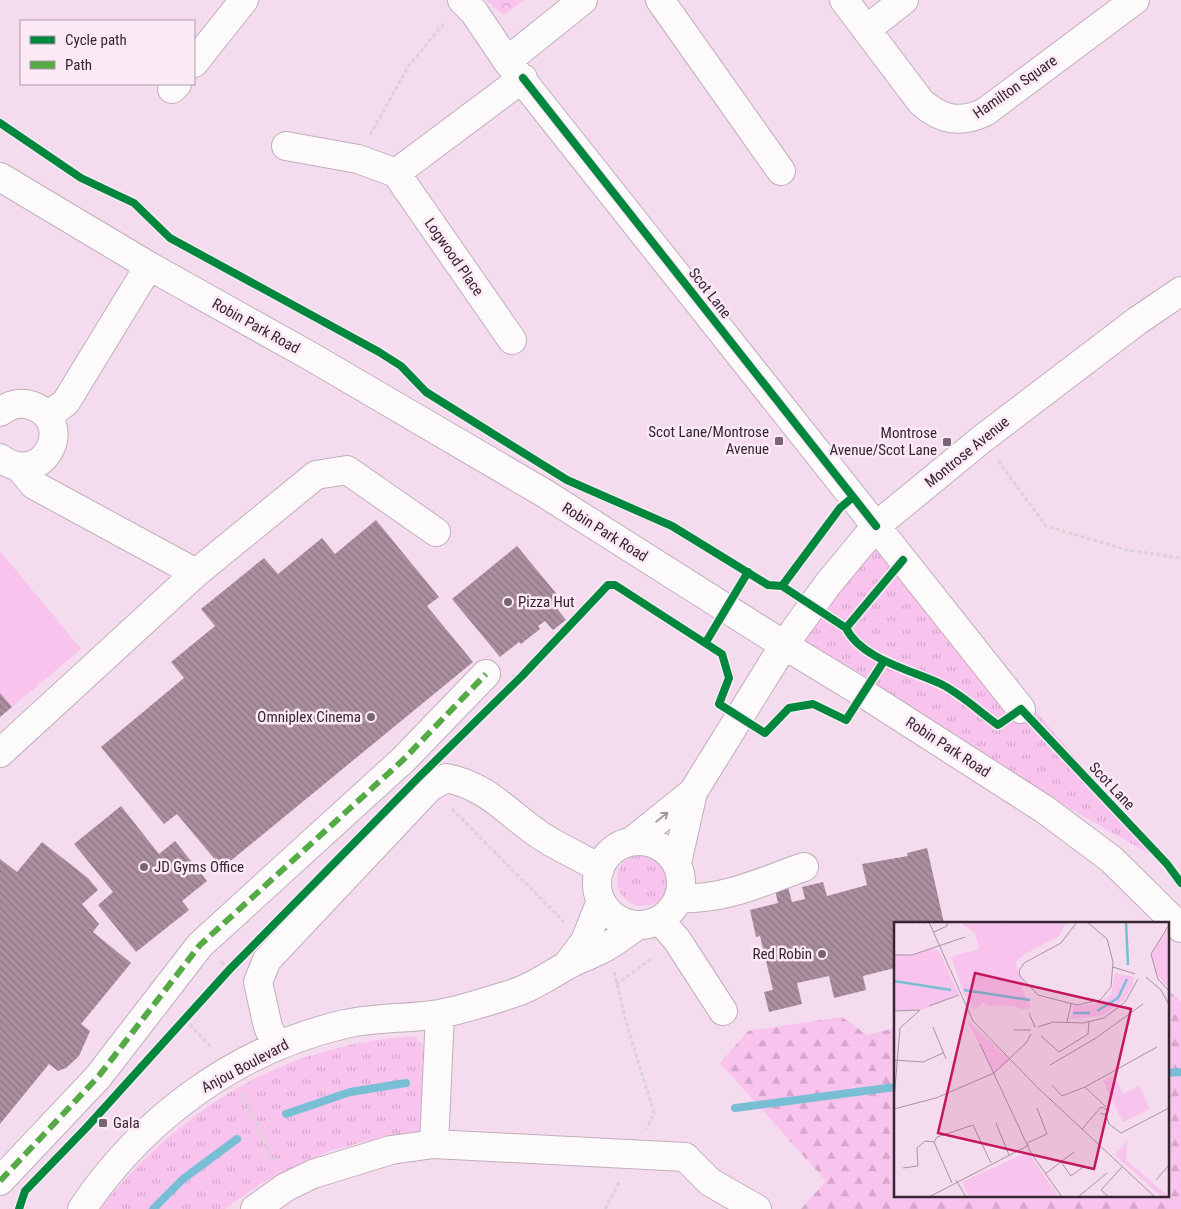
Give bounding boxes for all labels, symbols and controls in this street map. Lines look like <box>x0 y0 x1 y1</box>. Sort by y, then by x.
legend <box>20 20 195 85</box>
text: Cycle path <box>65 31 127 49</box>
street label: Hamilton Square <box>970 51 1060 123</box>
text: Path <box>65 56 92 74</box>
street label: Logwood Place <box>421 215 487 299</box>
street label: Scot Lane <box>685 264 735 322</box>
street label: Robin Park Road <box>209 295 303 357</box>
street label: Montrose Avenue <box>921 413 1013 491</box>
place label: Scot Lane/Montrose Avenue <box>648 423 769 458</box>
place label: Montrose Avenue/Scot Lane <box>830 424 937 459</box>
marker: Scot Lane/Montrose Avenue <box>773 435 785 447</box>
marker: Montrose Avenue/Scot Lane <box>941 436 953 448</box>
street label: Robin Park Road <box>559 499 651 565</box>
place label: Pizza Hut <box>518 593 575 611</box>
marker: Pizza Hut <box>502 596 514 608</box>
place label: Omniplex Cinema <box>257 708 361 726</box>
marker: Omniplex Cinema <box>365 711 377 723</box>
street label: Robin Park Road <box>902 713 994 781</box>
street label: Scot Lane <box>1085 758 1139 814</box>
one-way arrow <box>655 812 668 823</box>
place label: JD Gyms Office <box>154 858 244 876</box>
marker: JD Gyms Office <box>138 861 150 873</box>
inset map <box>894 922 1168 1196</box>
place label: Red Robin <box>753 945 812 963</box>
marker: Red Robin <box>816 948 828 960</box>
street label: Anjou Boulevard <box>198 1035 292 1097</box>
place label: Gala <box>113 1114 140 1132</box>
marker: Gala <box>97 1117 109 1129</box>

